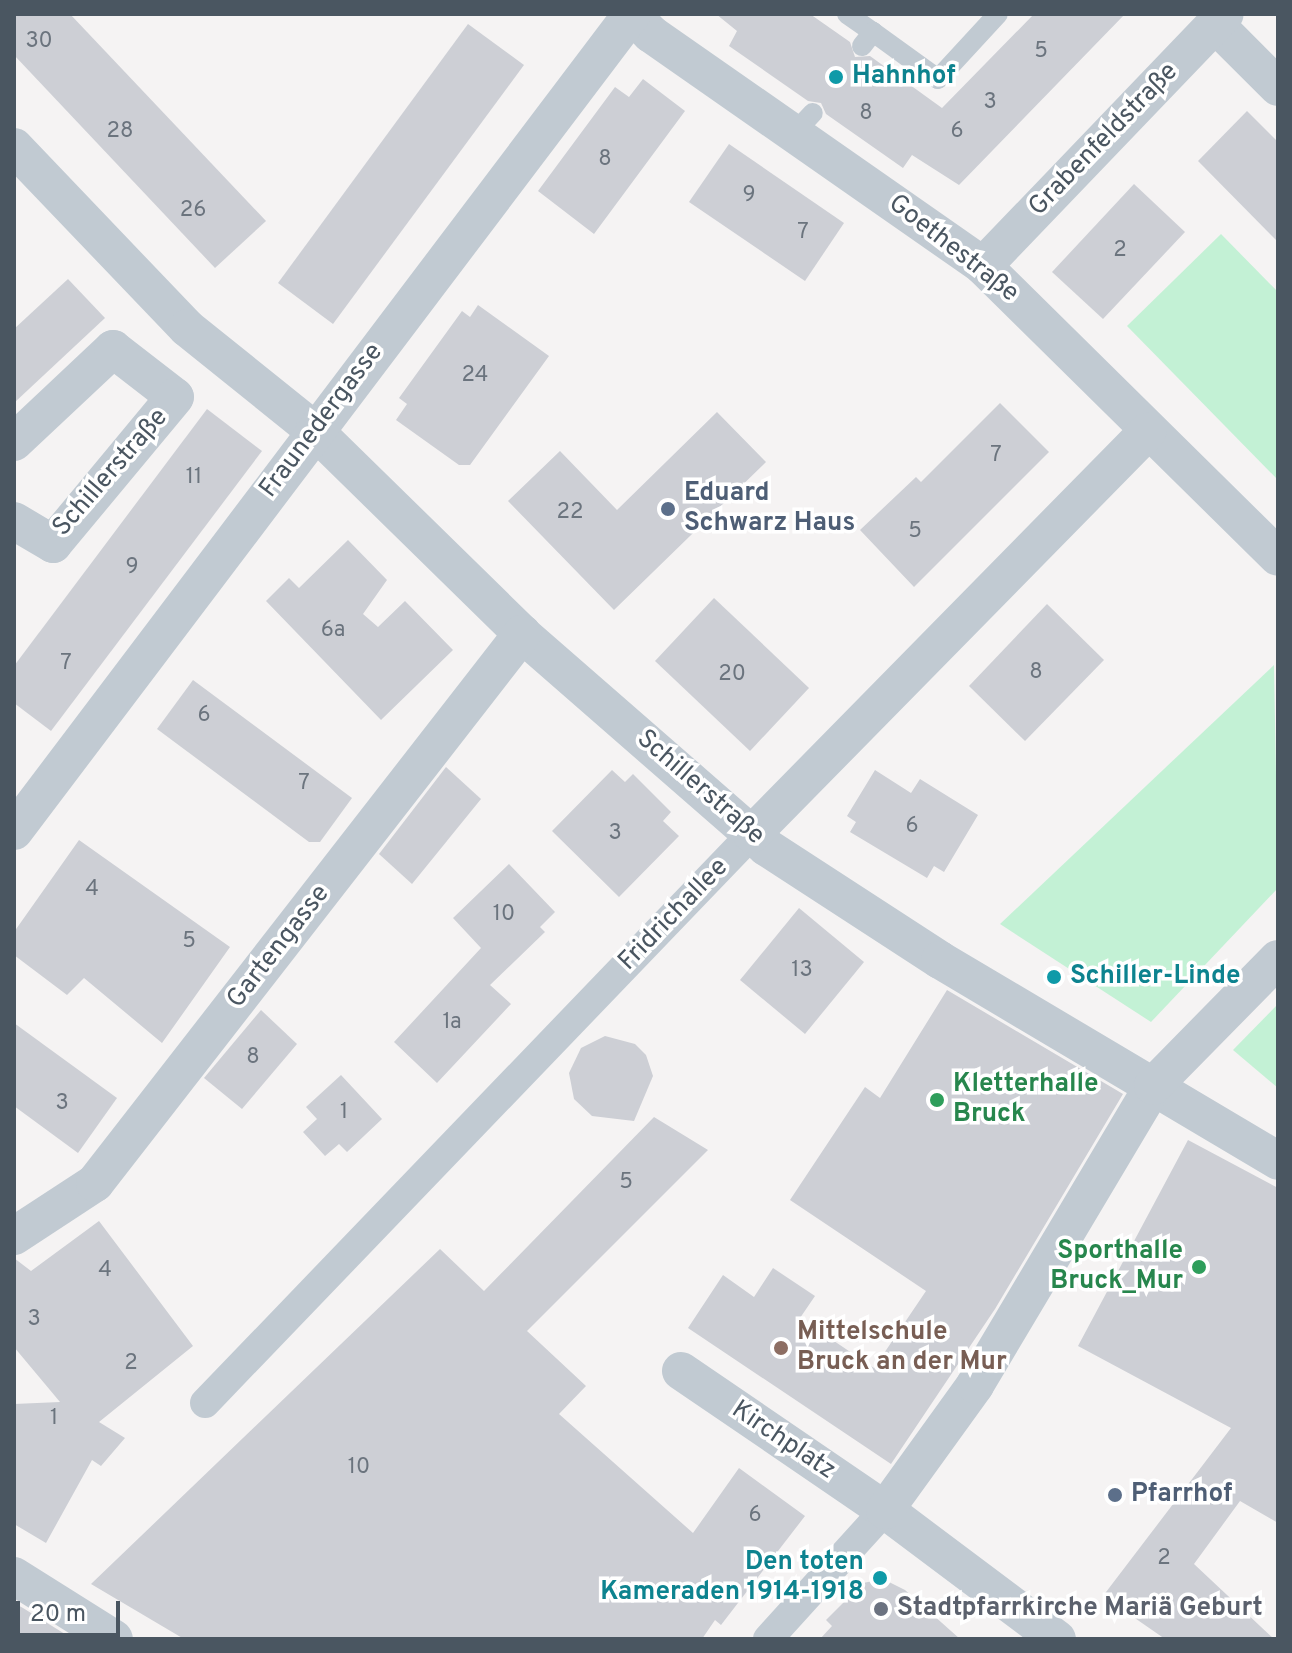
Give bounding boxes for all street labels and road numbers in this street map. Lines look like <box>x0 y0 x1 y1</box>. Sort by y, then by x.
street label: Grabenfeldstraße <box>1023 57 1185 223</box>
street label: Goethestraße <box>882 188 1024 310</box>
street label: Fraunedergasse <box>254 338 390 504</box>
street label: Schillerstraße <box>47 403 175 543</box>
street label: Schillerstraße <box>630 724 770 852</box>
street label: Fridrichallee <box>613 852 735 978</box>
street label: Gartengasse <box>221 879 337 1015</box>
street label: Kirchplatz <box>725 1395 841 1487</box>

